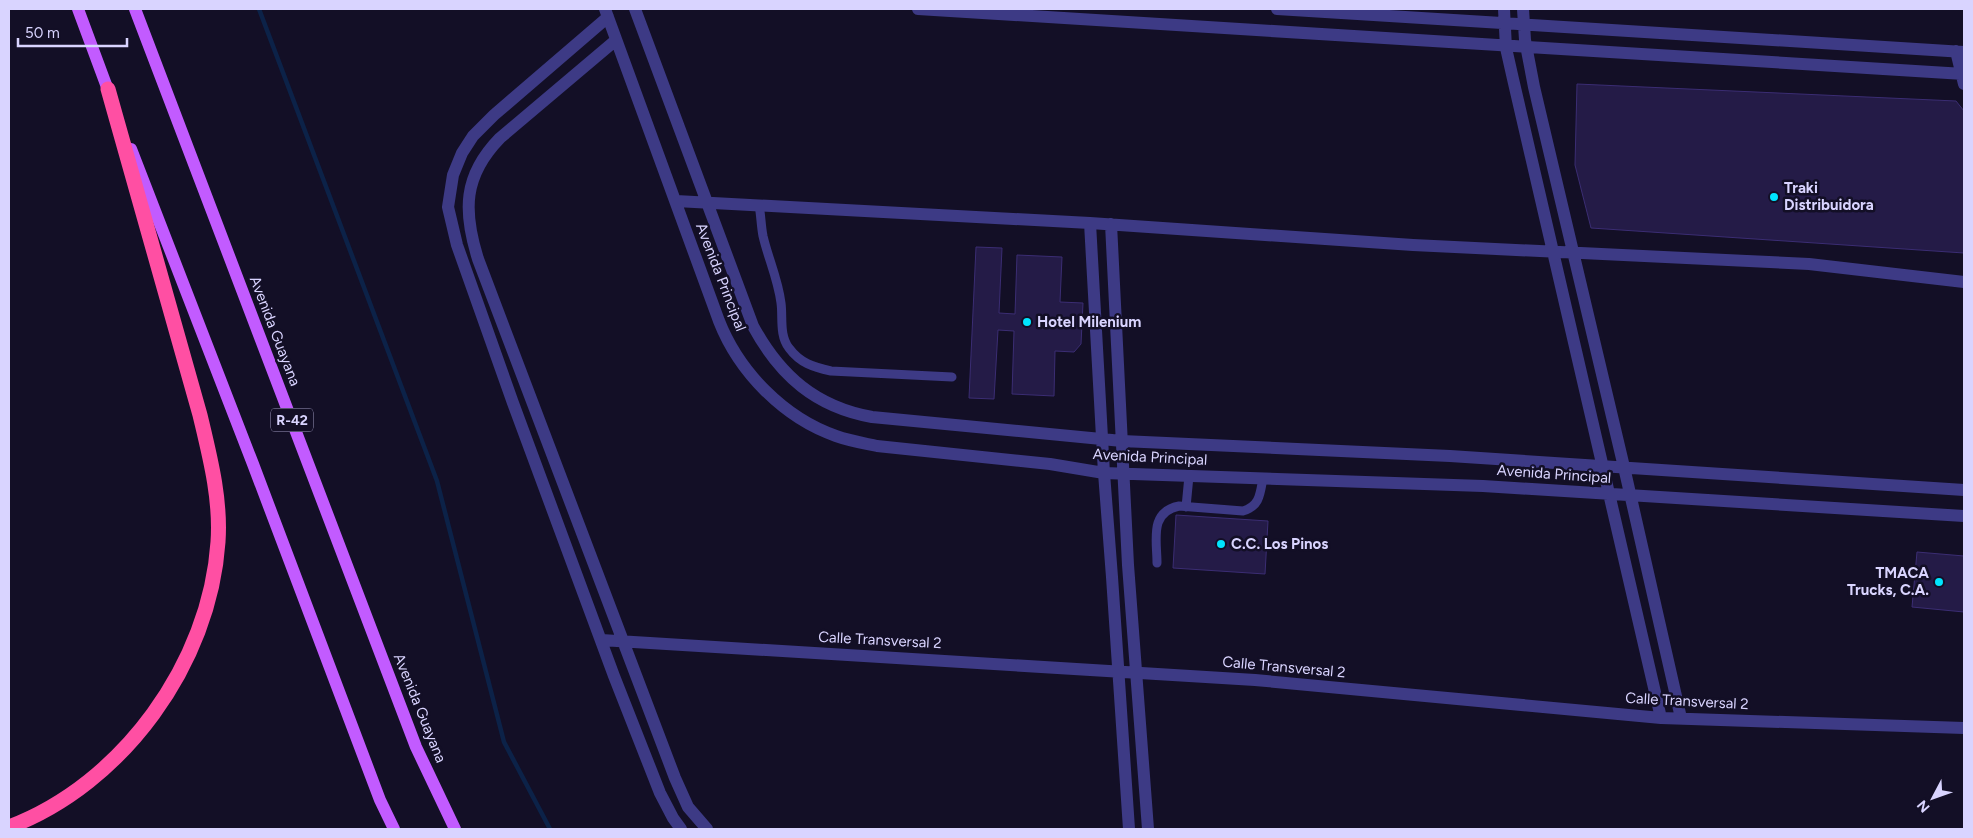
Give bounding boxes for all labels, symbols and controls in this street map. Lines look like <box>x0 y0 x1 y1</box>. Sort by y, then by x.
scale bar <box>18 15 126 47</box>
text: 50 m <box>25 24 60 42</box>
place label: Traki Distribuidora <box>1784 179 1874 214</box>
marker: Traki Distribuidora <box>1768 191 1780 203</box>
street label: Avenida Principal <box>692 220 750 334</box>
street label: Avenida Guayana <box>246 273 304 389</box>
place label: Hotel Milenium <box>1037 313 1141 331</box>
marker: Hotel Milenium <box>1021 316 1033 328</box>
road number: R-42 <box>271 408 313 432</box>
street label: Avenida Principal <box>1092 445 1208 469</box>
street label: Avenida Principal <box>1496 461 1612 487</box>
place label: C.C. Los Pinos <box>1231 535 1328 553</box>
marker: C.C. Los Pinos <box>1215 538 1227 550</box>
place label: TMACA Trucks, C.A. <box>1847 564 1929 599</box>
marker: TMACA Trucks, C.A. <box>1933 576 1945 588</box>
street label: Calle Transversal 2 <box>818 628 942 652</box>
street label: Avenida Guayana <box>390 651 450 765</box>
street label: Calle Transversal 2 <box>1222 653 1346 681</box>
street label: Calle Transversal 2 <box>1625 689 1749 713</box>
north arrow <box>1908 773 1958 823</box>
text: N <box>1914 797 1934 816</box>

